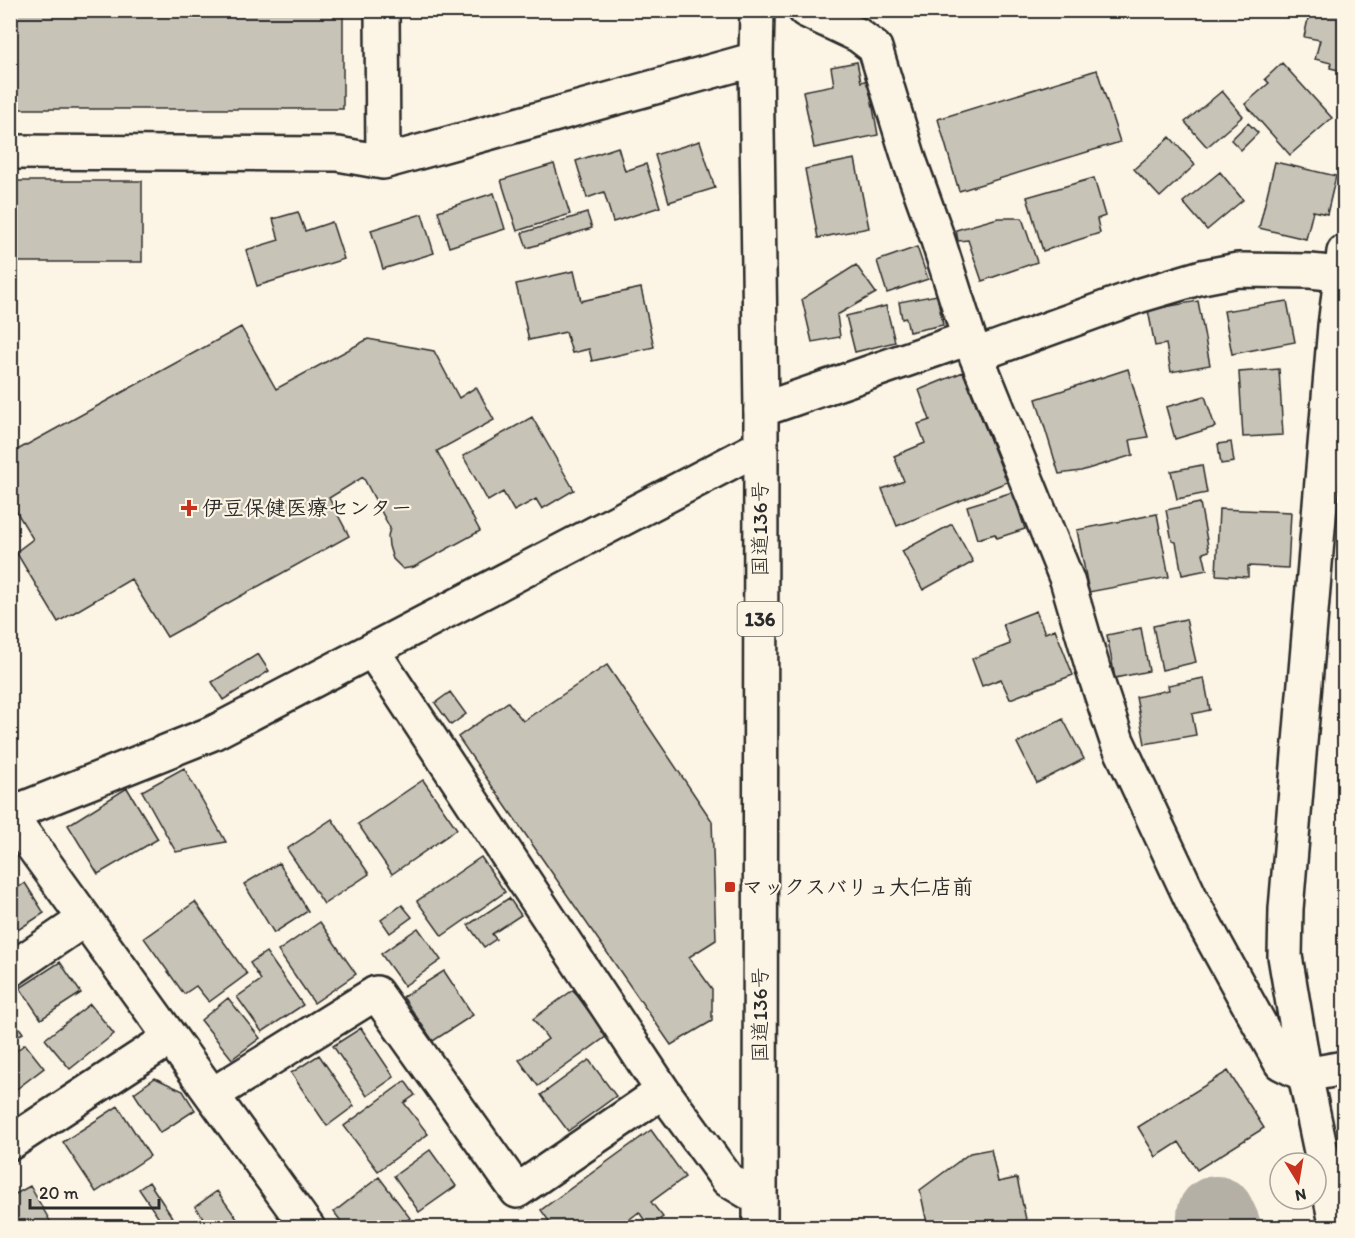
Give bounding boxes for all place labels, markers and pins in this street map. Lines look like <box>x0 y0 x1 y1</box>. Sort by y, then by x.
place label: 伊豆保健医療センター <box>202 495 412 520</box>
marker: 伊豆保健医療センター <box>180 499 198 517</box>
place label: マックスバリュ大仁店前 <box>742 874 973 899</box>
marker: マックスバリュ大仁店前 <box>723 880 737 894</box>

